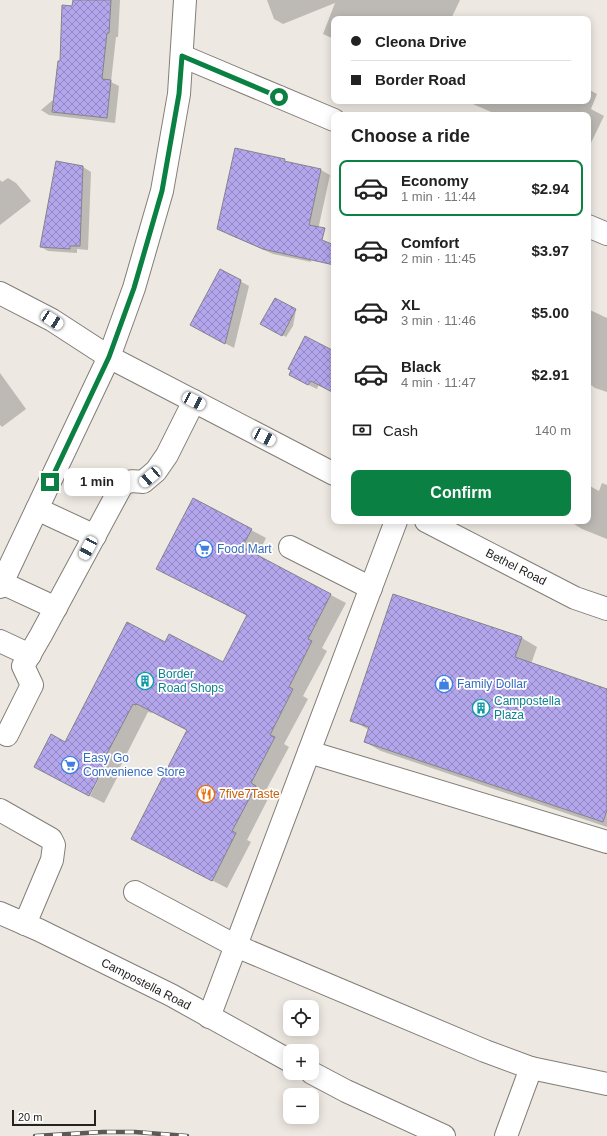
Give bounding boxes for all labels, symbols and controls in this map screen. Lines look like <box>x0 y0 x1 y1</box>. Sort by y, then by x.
text: Cleona Drive <box>375 33 467 50</box>
text: Border Road <box>375 71 466 88</box>
route start <box>270 88 288 106</box>
text: Choose a ride <box>351 126 470 146</box>
icon: car <box>353 170 389 206</box>
text: Economy <box>401 172 469 189</box>
text: $2.94 <box>531 180 569 197</box>
text: 1 min · 11:44 <box>401 189 476 204</box>
icon: car <box>353 232 389 268</box>
text: Comfort <box>401 234 459 251</box>
text: $3.97 <box>531 242 569 259</box>
text: 2 min · 11:45 <box>401 251 476 266</box>
icon: car <box>353 294 389 330</box>
text: XL <box>401 296 420 313</box>
text: $5.00 <box>531 304 569 321</box>
car <box>39 308 65 332</box>
text: 3 min · 11:46 <box>401 313 476 328</box>
icon: car <box>353 356 389 392</box>
text: Black <box>401 358 441 375</box>
text: $2.91 <box>531 366 569 383</box>
text: 4 min · 11:47 <box>401 375 476 390</box>
car <box>181 390 207 412</box>
icon: cash <box>351 419 373 441</box>
text: Cash <box>383 422 418 439</box>
text: 140 m <box>535 423 571 438</box>
car <box>251 426 277 448</box>
car <box>137 465 163 489</box>
callout: 1 min <box>64 468 130 496</box>
button: Confirm <box>351 470 571 516</box>
route end <box>41 473 59 491</box>
text: 1 min <box>80 474 114 489</box>
car <box>77 535 99 561</box>
supermarket icon: Food Mart <box>194 539 214 559</box>
place label: Food Mart <box>217 542 272 556</box>
street label: Bethel Road <box>483 546 549 588</box>
place label: Border Road Shops <box>158 667 224 695</box>
building icon: Border Road Shops <box>135 671 155 691</box>
shop icon: Family Dollar <box>434 674 454 694</box>
place label: Family Dollar <box>457 677 527 691</box>
place label: Campostella Plaza <box>494 694 561 722</box>
building icon: Campostella Plaza <box>471 698 491 718</box>
place label: Easy Go Convenience Store <box>83 751 185 779</box>
supermarket icon: Easy Go Convenience Store <box>60 755 80 775</box>
restaurant icon: 7five7Taste <box>196 784 216 804</box>
place label: 7five7Taste <box>219 787 280 801</box>
street label: Campostella Road <box>99 955 193 1013</box>
map controls <box>283 1000 319 1124</box>
button: locate <box>283 1000 319 1036</box>
button: + <box>283 1044 319 1080</box>
button: − <box>283 1088 319 1124</box>
scale bar <box>12 1108 96 1127</box>
text: 20 m <box>18 1111 42 1123</box>

